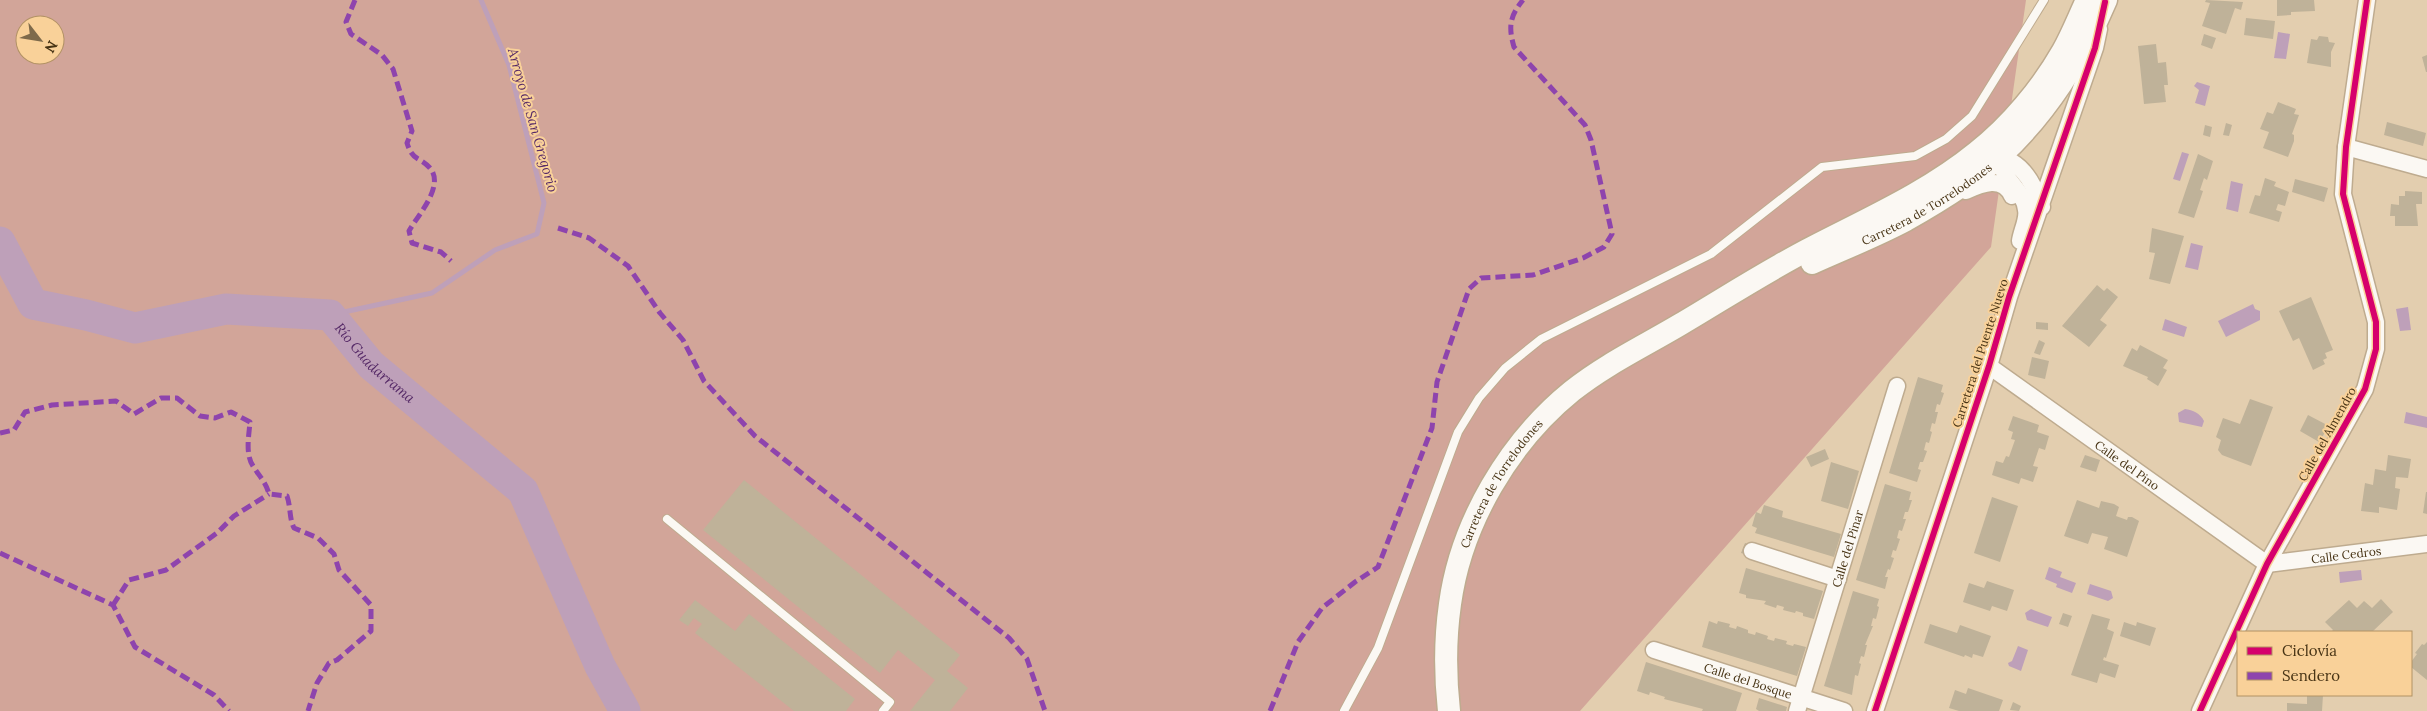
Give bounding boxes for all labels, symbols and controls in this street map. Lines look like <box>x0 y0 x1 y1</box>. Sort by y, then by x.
north arrow <box>15 15 65 65</box>
text: N <box>41 37 62 56</box>
water label: Arroyo de San Gregorio <box>504 45 562 194</box>
street label: Carretera de Torrelodones <box>1859 159 1995 248</box>
street label: Carretera del Puente Nuevo <box>1949 277 2011 429</box>
water label: Río Guadarrama <box>331 319 419 407</box>
street label: Calle del Almendro <box>2295 384 2359 484</box>
street label: Carretera de Torrelodones <box>1456 415 1546 550</box>
street label: Calle del Pino <box>2092 436 2163 493</box>
street label: Calle del Pinar <box>1828 507 1866 589</box>
street label: Calle Cedros <box>2310 542 2382 566</box>
legend <box>2237 631 2412 696</box>
text: Ciclovía <box>2282 641 2337 660</box>
street label: Calle del Bosque <box>1702 659 1795 702</box>
text: Sendero <box>2282 666 2340 685</box>

